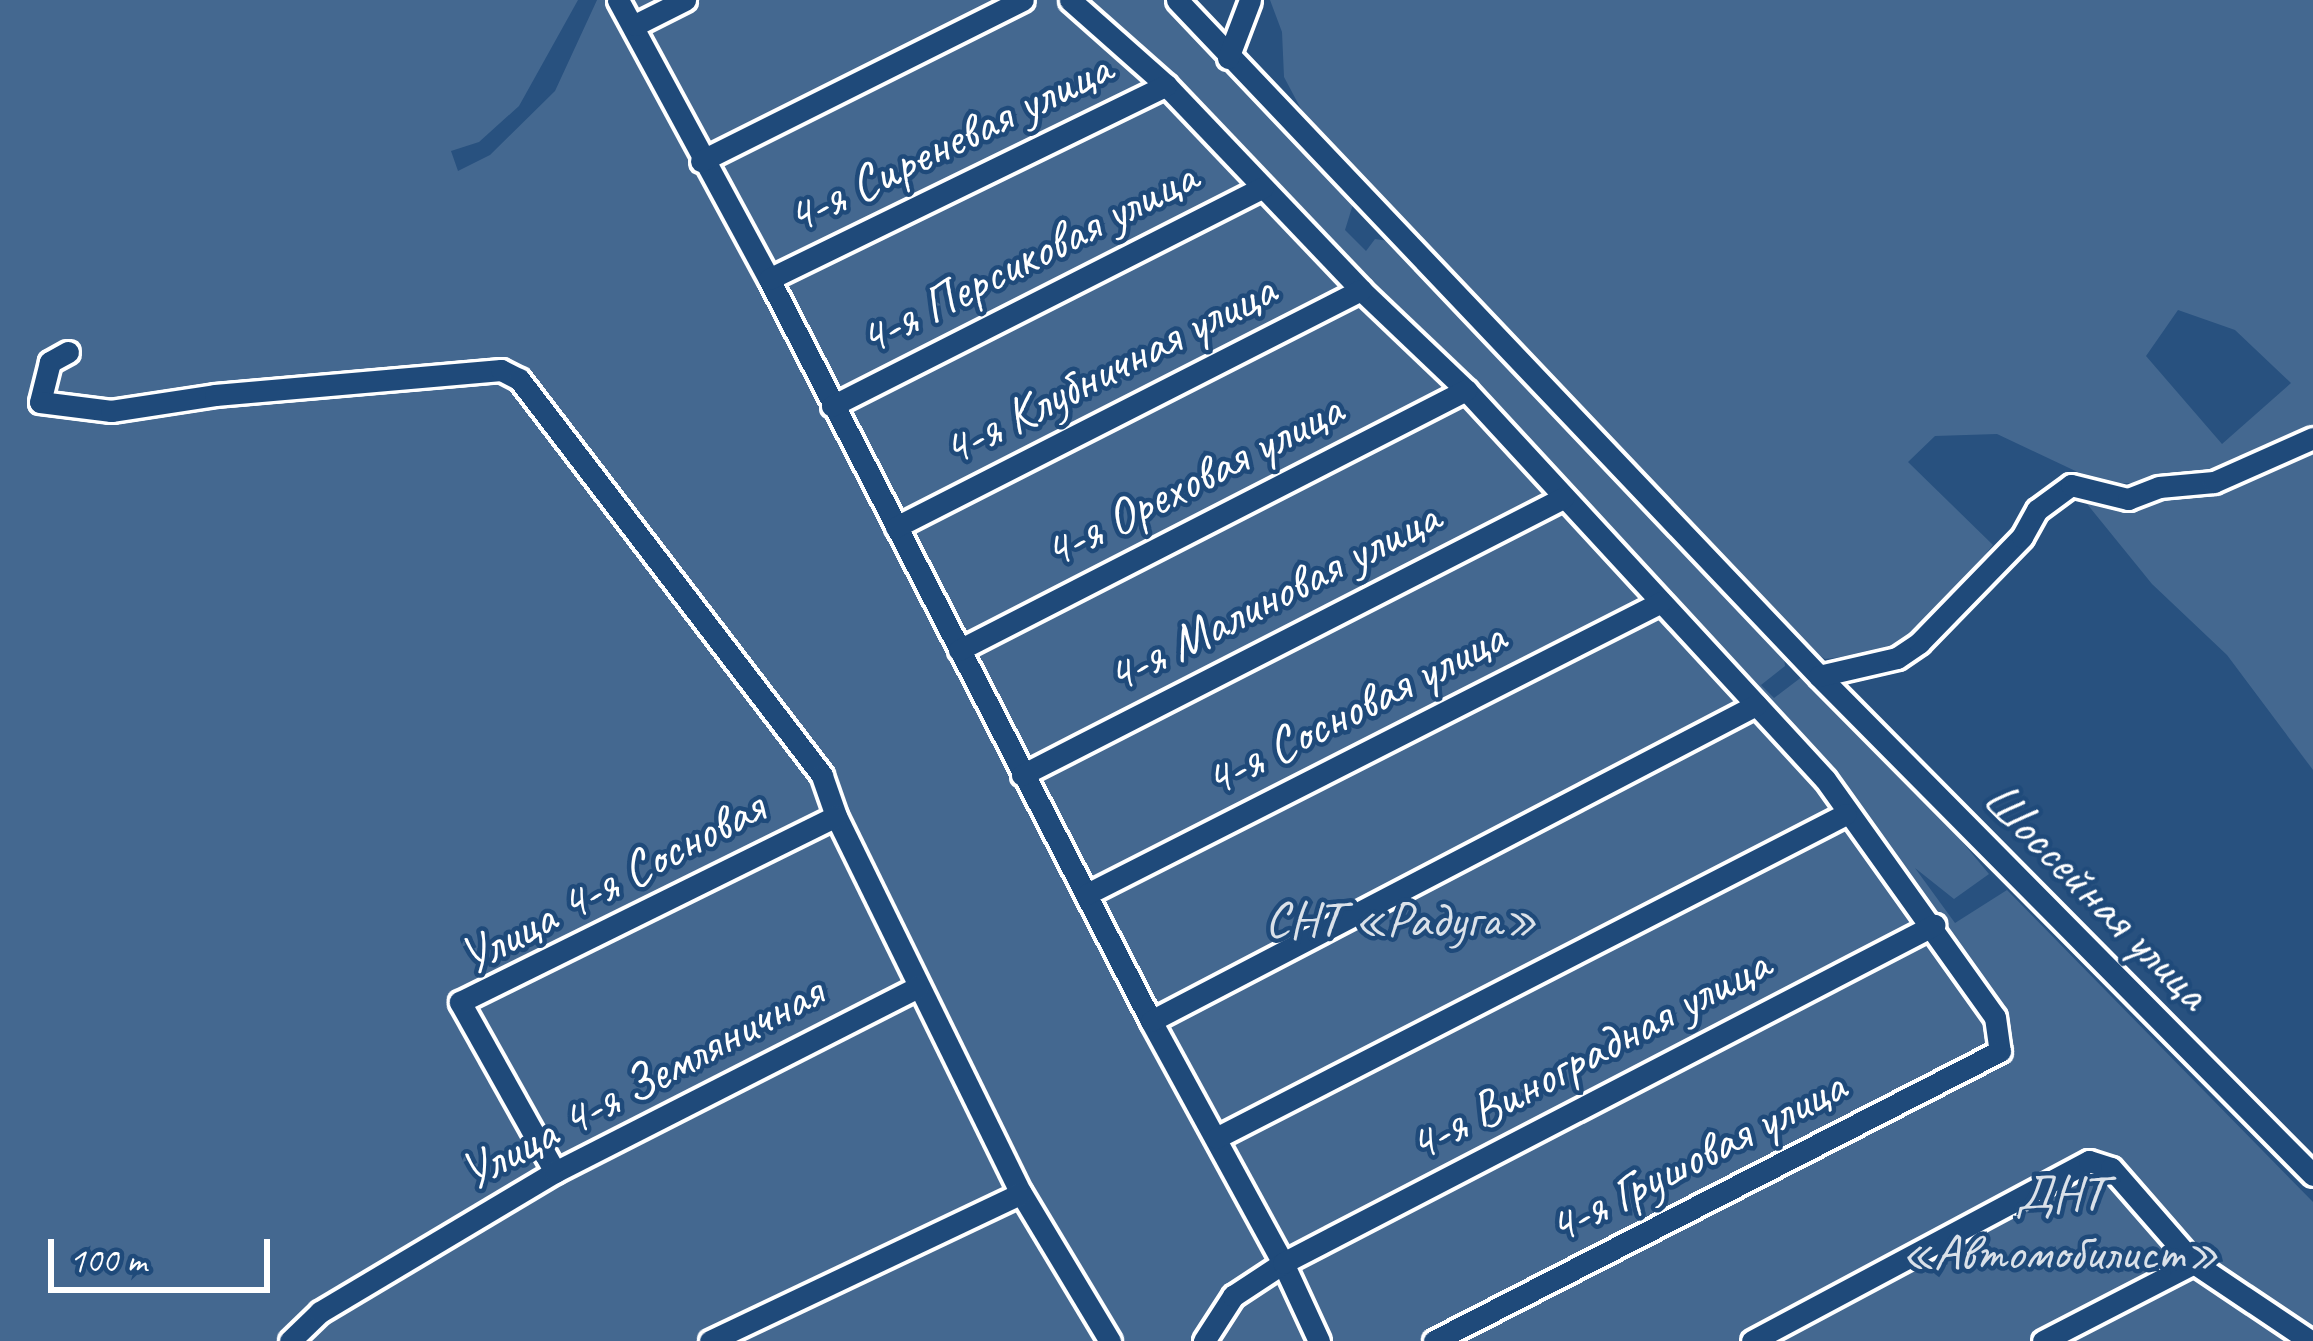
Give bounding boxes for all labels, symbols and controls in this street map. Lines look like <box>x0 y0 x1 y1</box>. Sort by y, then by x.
street label: 4-я Сиреневая улица <box>778 38 1118 246</box>
street label: 4-я Персиковая улица <box>845 144 1209 370</box>
street label: 4-я Клубничная улица <box>927 256 1289 482</box>
street label: 4-я Ореховая улица <box>1030 377 1354 583</box>
street label: 4-я Малиновая улица <box>1091 484 1453 708</box>
street label: 4-я Сосновая улица <box>1191 605 1517 811</box>
street label: Шоссейная улица <box>1968 766 2226 1024</box>
street label: Улица 4-я Сосновая <box>448 776 774 988</box>
park label: СНТ «Радуга» <box>1265 888 1537 950</box>
street label: 4-я Виноградная улица <box>1399 934 1777 1174</box>
street label: Улица 4-я Земляничная <box>450 961 832 1203</box>
street label: 4-я Грушовая улица <box>1535 1054 1857 1258</box>
park label: ДНТ «Автомобилист» <box>1901 1163 2219 1283</box>
scale bar <box>54 1215 276 1289</box>
text: 100 m <box>69 1237 146 1283</box>

